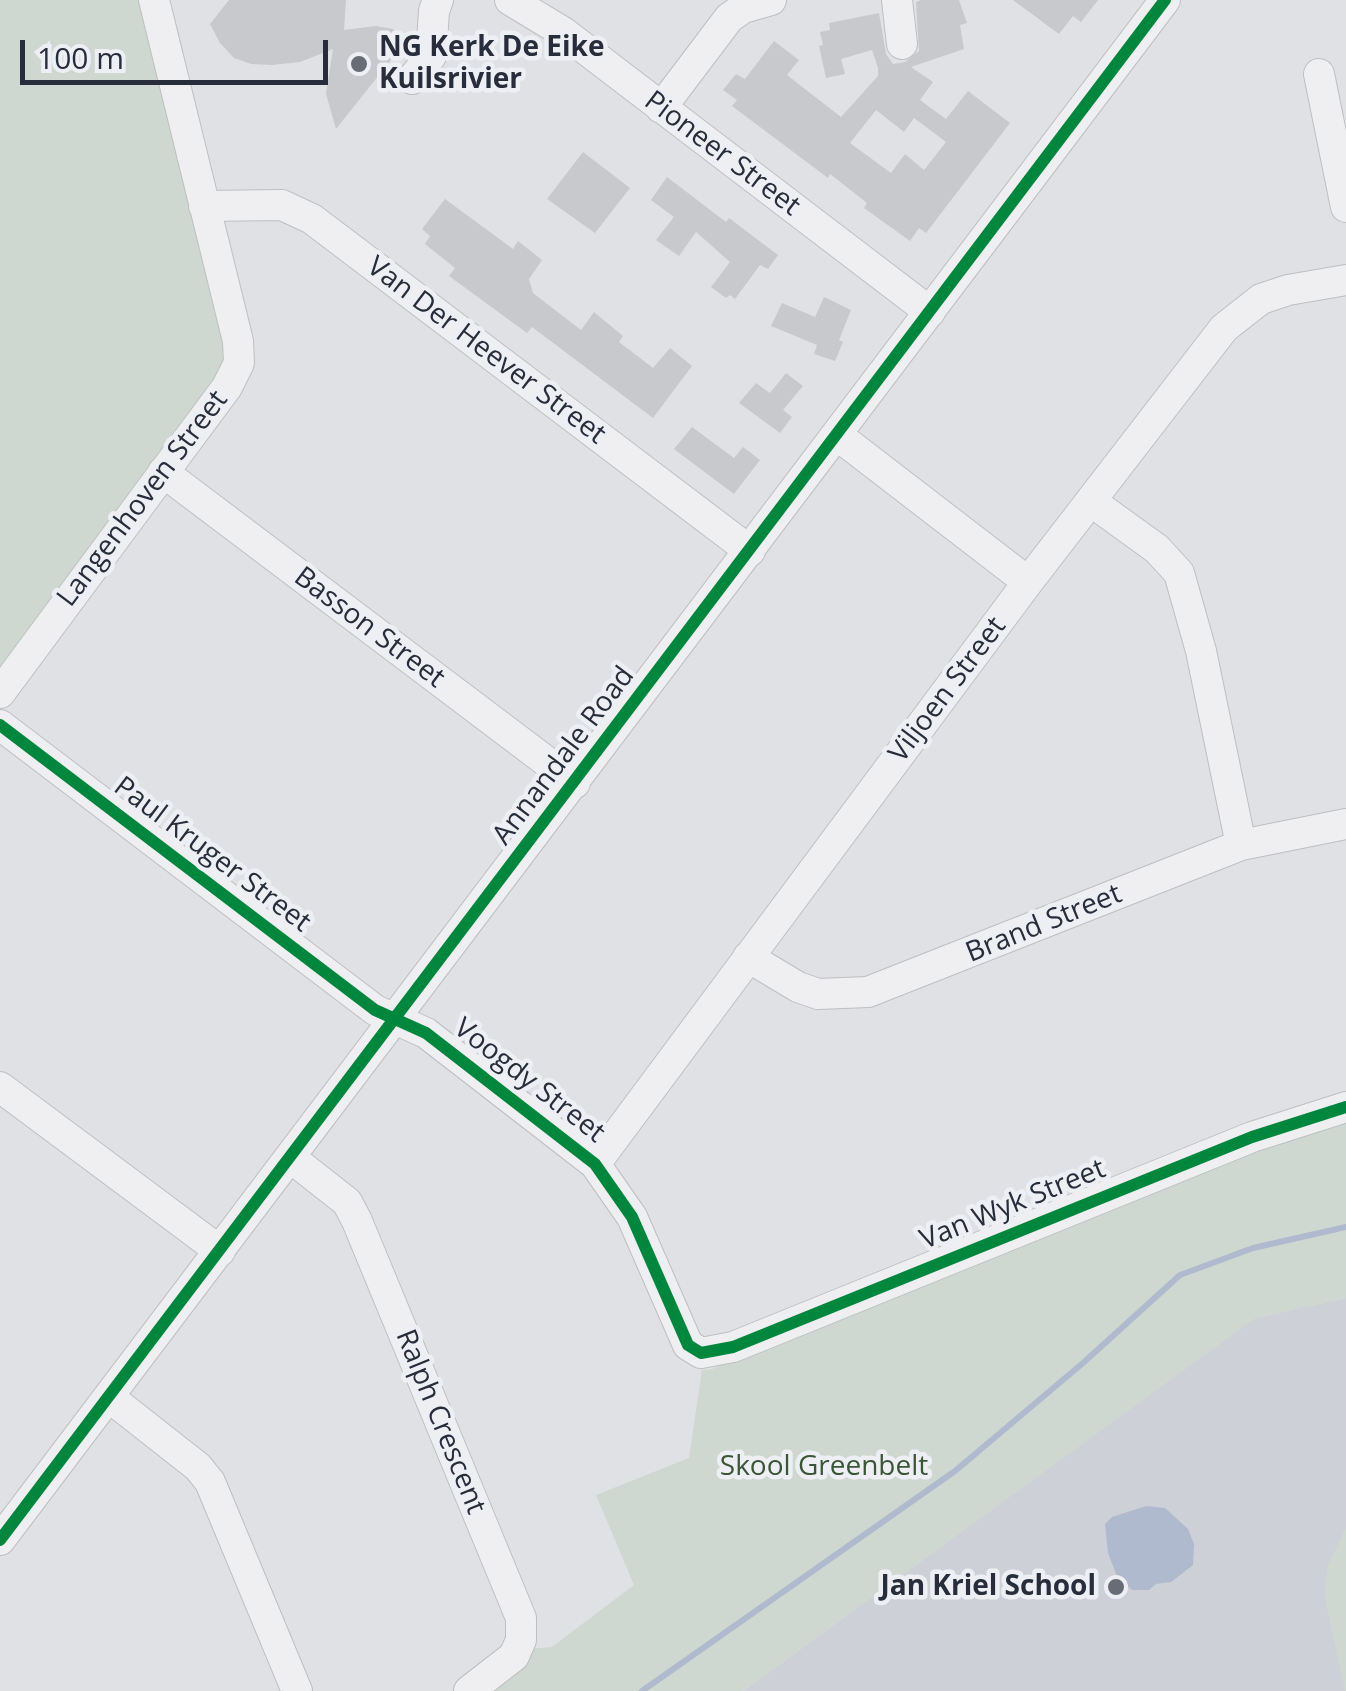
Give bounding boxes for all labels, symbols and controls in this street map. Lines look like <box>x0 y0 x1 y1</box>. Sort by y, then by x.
scale bar <box>25 20 332 82</box>
place label: NG Kerk De Eike Kuilsrivier <box>379 31 604 97</box>
text: 100 m <box>37 37 124 78</box>
marker: NG Kerk De Eike Kuilsrivier <box>348 53 370 75</box>
street label: Pioneer Street <box>637 85 807 223</box>
street label: Van Der Heever Street <box>360 250 612 452</box>
street label: Langenhoven Street <box>51 384 235 614</box>
street label: Basson Street <box>287 560 451 696</box>
street label: Viljoen Street <box>882 611 1014 769</box>
street label: Annandale Road <box>486 660 642 852</box>
street label: Paul Kruger Street <box>107 770 317 940</box>
street label: Brand Street <box>961 878 1127 970</box>
street label: Voogdy Street <box>447 1012 611 1150</box>
street label: Van Wyk Street <box>915 1153 1111 1257</box>
street label: Ralph Crescent <box>388 1325 492 1519</box>
park label: Skool Greenbelt <box>720 1450 928 1484</box>
place label: Jan Kriel School <box>880 1570 1096 1604</box>
marker: Jan Kriel School <box>1105 1576 1127 1598</box>

